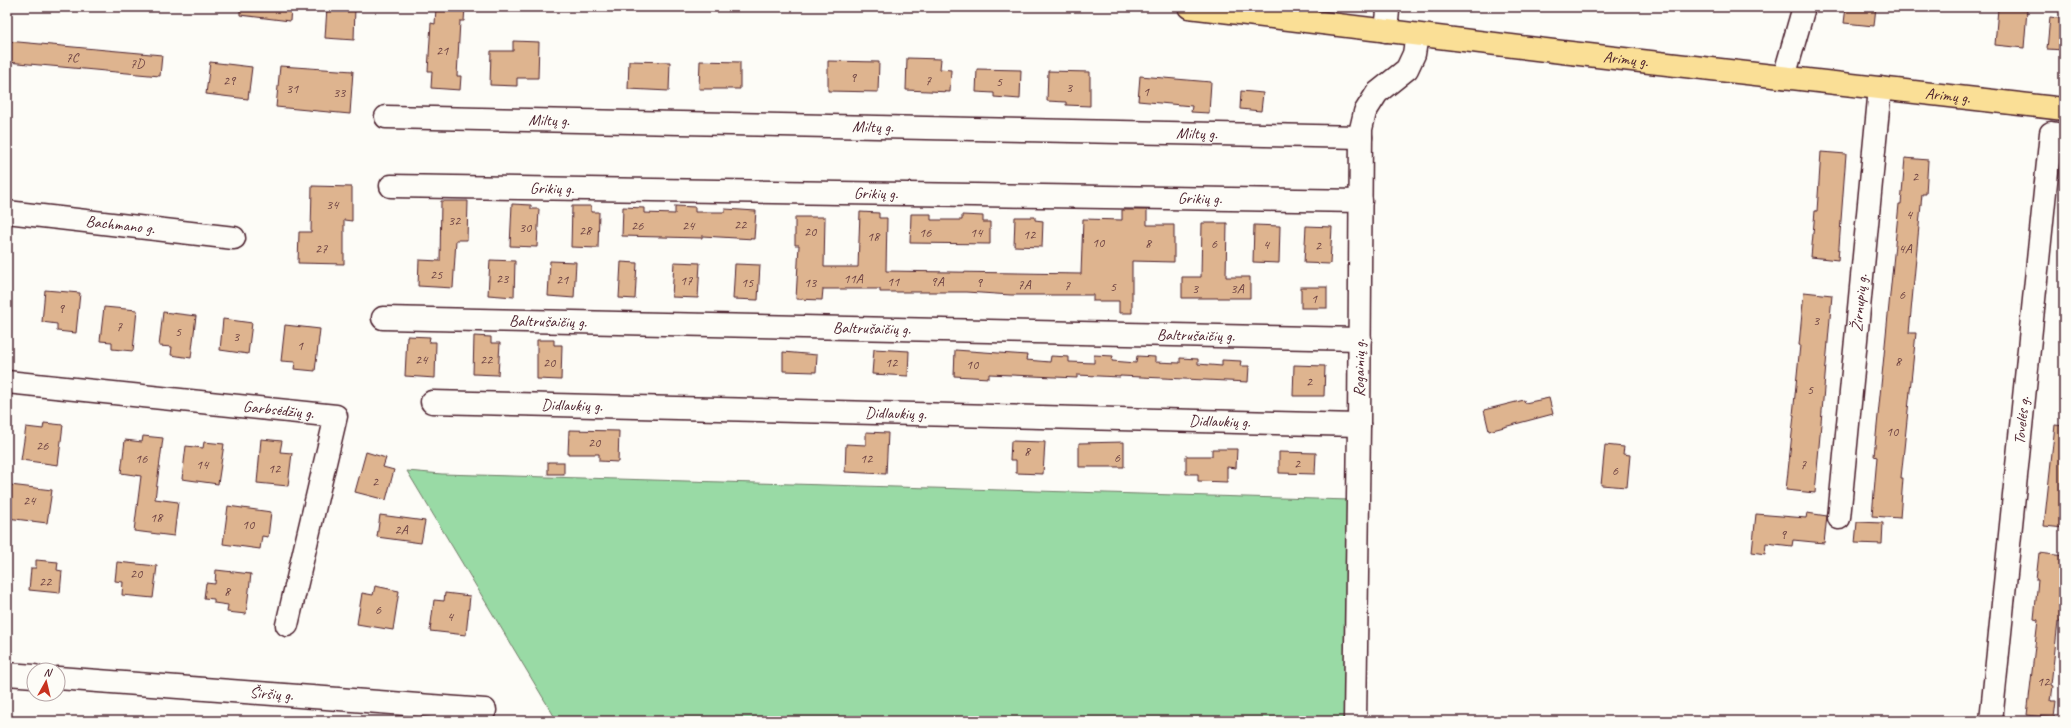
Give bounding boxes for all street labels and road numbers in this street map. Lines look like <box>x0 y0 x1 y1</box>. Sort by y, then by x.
street label: Arimų g. <box>1602 47 1650 72</box>
street label: Arimų g. <box>1924 83 1972 108</box>
street label: Miltų g. <box>528 110 571 131</box>
street label: Miltų g. <box>852 117 895 137</box>
street label: Miltų g. <box>1176 123 1219 144</box>
street label: Grikių g. <box>530 178 575 199</box>
street label: Grikių g. <box>854 183 899 204</box>
street label: Grikių g. <box>1178 188 1223 209</box>
street label: Bachmano g. <box>85 211 157 239</box>
street label: Žirnupių g. <box>1847 272 1872 333</box>
street label: Baltrušaičių g. <box>509 311 588 332</box>
street label: Baltrušaičių g. <box>833 318 912 339</box>
street label: Baltrušaičių g. <box>1157 325 1236 346</box>
street label: Rogainių g. <box>1349 338 1370 397</box>
street label: Didlaukių g. <box>541 395 604 416</box>
street label: Tovelės g. <box>2009 395 2034 446</box>
street label: Garbsėdžių g. <box>242 396 316 424</box>
street label: Didlaukių g. <box>865 403 928 424</box>
street label: Didlaukių g. <box>1189 411 1252 432</box>
street label: Širšių g. <box>249 682 295 706</box>

